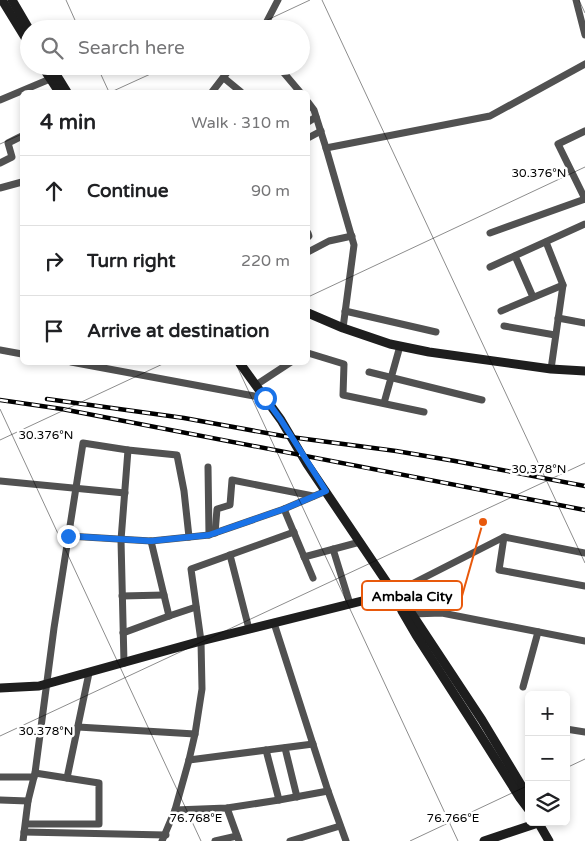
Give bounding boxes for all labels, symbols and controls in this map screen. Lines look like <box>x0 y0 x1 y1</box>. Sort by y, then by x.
search box <box>20 20 310 75</box>
icon: search <box>38 34 66 62</box>
text: Search here <box>78 37 185 59</box>
text: 4 min <box>40 110 96 135</box>
text: Walk · 310 m <box>191 113 290 133</box>
text: 30.376°N <box>512 166 566 180</box>
icon: ahead <box>40 177 68 205</box>
text: Continue <box>87 180 169 202</box>
text: 90 m <box>251 181 290 201</box>
icon: right <box>40 247 68 275</box>
text: Turn right <box>87 250 175 272</box>
text: 220 m <box>241 251 290 271</box>
icon: arrive <box>40 317 68 345</box>
text: Arrive at destination <box>87 320 270 342</box>
route start <box>254 387 277 410</box>
text: 30.376°N <box>19 428 73 442</box>
text: 30.378°N <box>512 462 566 476</box>
route end <box>57 525 80 548</box>
callout: Ambala City <box>362 581 462 610</box>
text: Ambala City <box>372 588 453 605</box>
map controls <box>525 691 570 826</box>
button: + <box>525 691 570 736</box>
text: 30.378°N <box>19 724 73 738</box>
button: − <box>525 736 570 781</box>
button: layers <box>525 781 570 826</box>
text: 76.768°E <box>170 811 223 825</box>
text: 76.766°E <box>427 811 480 825</box>

